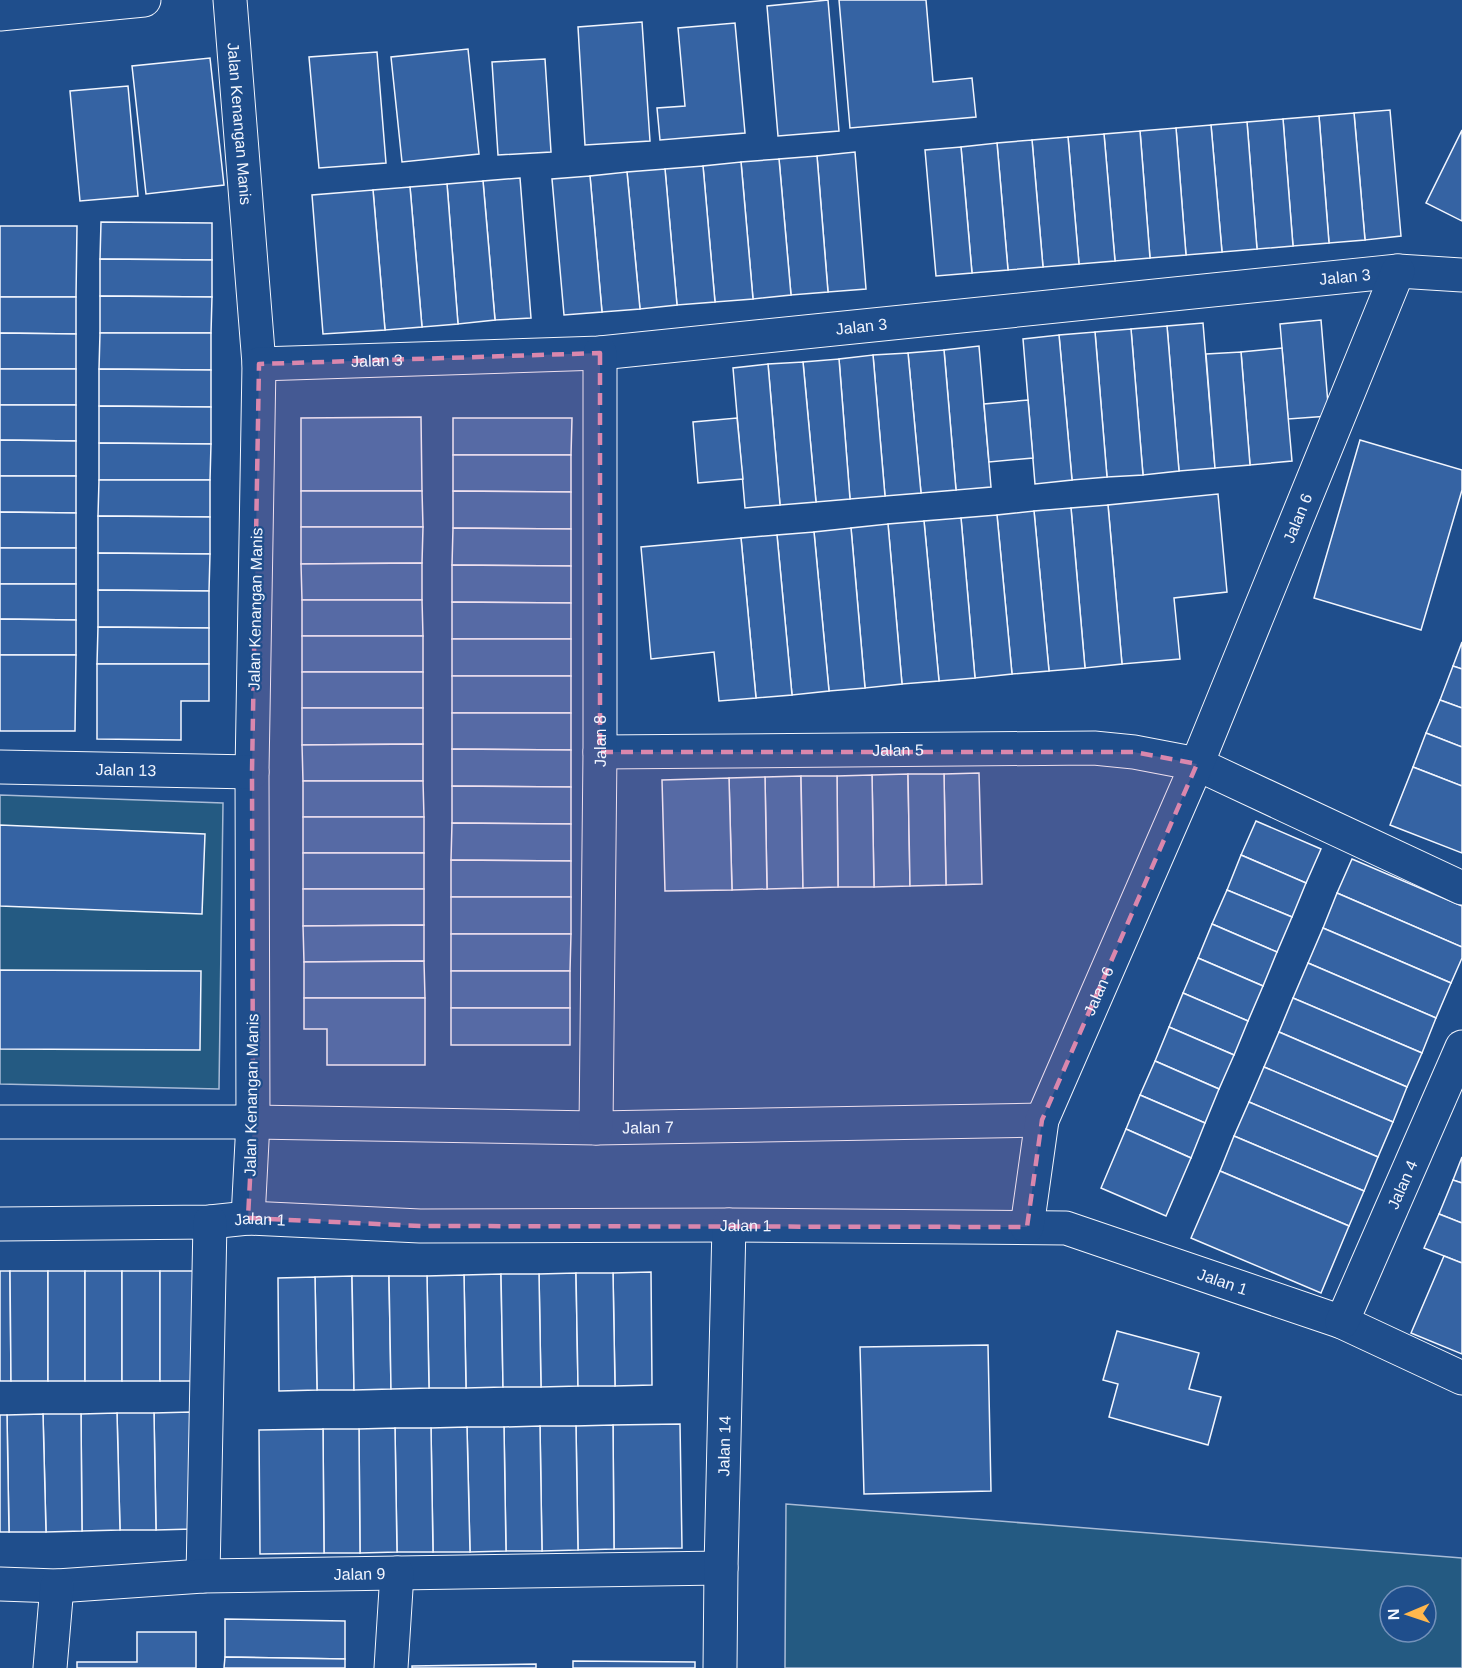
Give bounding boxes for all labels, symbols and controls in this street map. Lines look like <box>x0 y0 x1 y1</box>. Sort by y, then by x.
street label: Jalan Kenangan Manis <box>224 42 254 206</box>
street label: Jalan 3 <box>1318 266 1372 288</box>
street label: Jalan 3 <box>835 316 888 338</box>
street label: Jalan 3 <box>351 351 403 370</box>
street label: Jalan 6 <box>1280 491 1315 545</box>
street label: Jalan Kenangan Manis <box>246 527 265 691</box>
street label: Jalan 8 <box>592 715 609 767</box>
street label: Jalan 5 <box>872 741 924 759</box>
street label: Jalan 13 <box>96 761 156 779</box>
street label: Jalan 6 <box>1081 964 1117 1018</box>
street label: Jalan Kenangan Manis <box>242 1013 261 1177</box>
street label: Jalan 7 <box>622 1119 674 1137</box>
street label: Jalan 4 <box>1384 1158 1421 1212</box>
street label: Jalan 1 <box>233 1210 286 1229</box>
street label: Jalan 1 <box>720 1217 772 1234</box>
street label: Jalan 1 <box>1195 1265 1250 1298</box>
street label: Jalan 14 <box>715 1415 734 1477</box>
street label: Jalan 9 <box>334 1565 386 1583</box>
north arrow <box>1378 1584 1438 1644</box>
text: N <box>1385 1608 1402 1621</box>

